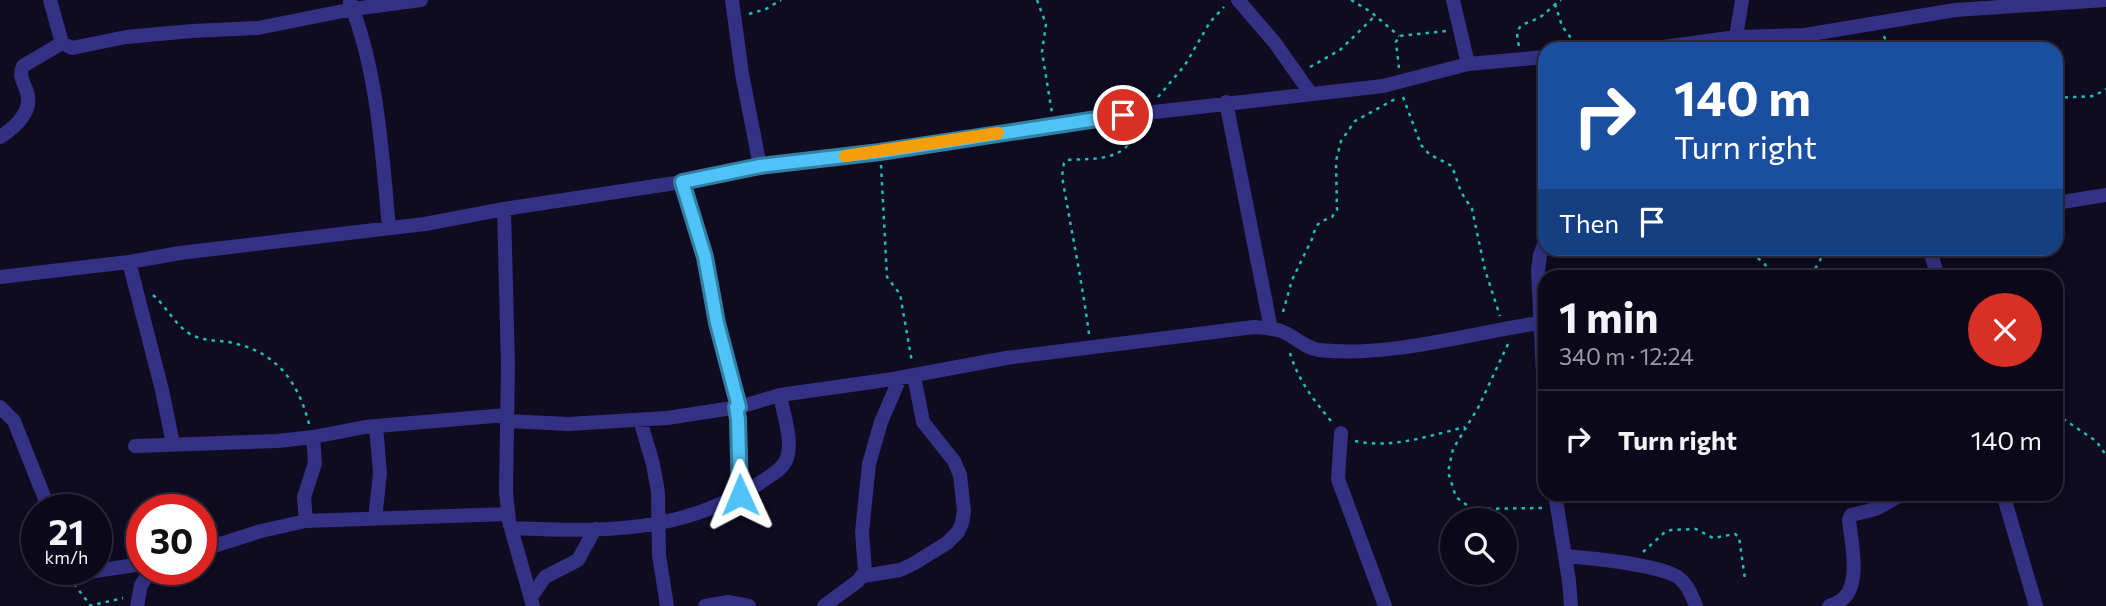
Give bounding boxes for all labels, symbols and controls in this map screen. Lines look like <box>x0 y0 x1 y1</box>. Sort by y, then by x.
text: 140 m <box>1674 66 1811 126</box>
icon: right <box>1559 70 1650 161</box>
pin <box>1093 85 1153 145</box>
icon: arrive <box>1104 96 1142 134</box>
text: Turn right <box>1674 126 1817 166</box>
icon: arrive <box>1633 203 1671 241</box>
text: Then <box>1559 207 1619 238</box>
text: 1 min <box>1559 290 1659 342</box>
button: close <box>1968 293 2042 367</box>
text: 340 m · 12:24 <box>1559 342 1694 370</box>
icon: right <box>1559 420 1597 458</box>
text: Turn right <box>1618 424 1737 455</box>
text: 140 m <box>1971 424 2042 455</box>
position arrow <box>703 458 777 532</box>
speed limit sign: 30 <box>126 494 217 585</box>
map controls <box>1440 508 1517 585</box>
button: search <box>1440 508 1517 585</box>
text: 21 <box>49 509 84 552</box>
text: km/h <box>45 546 88 568</box>

